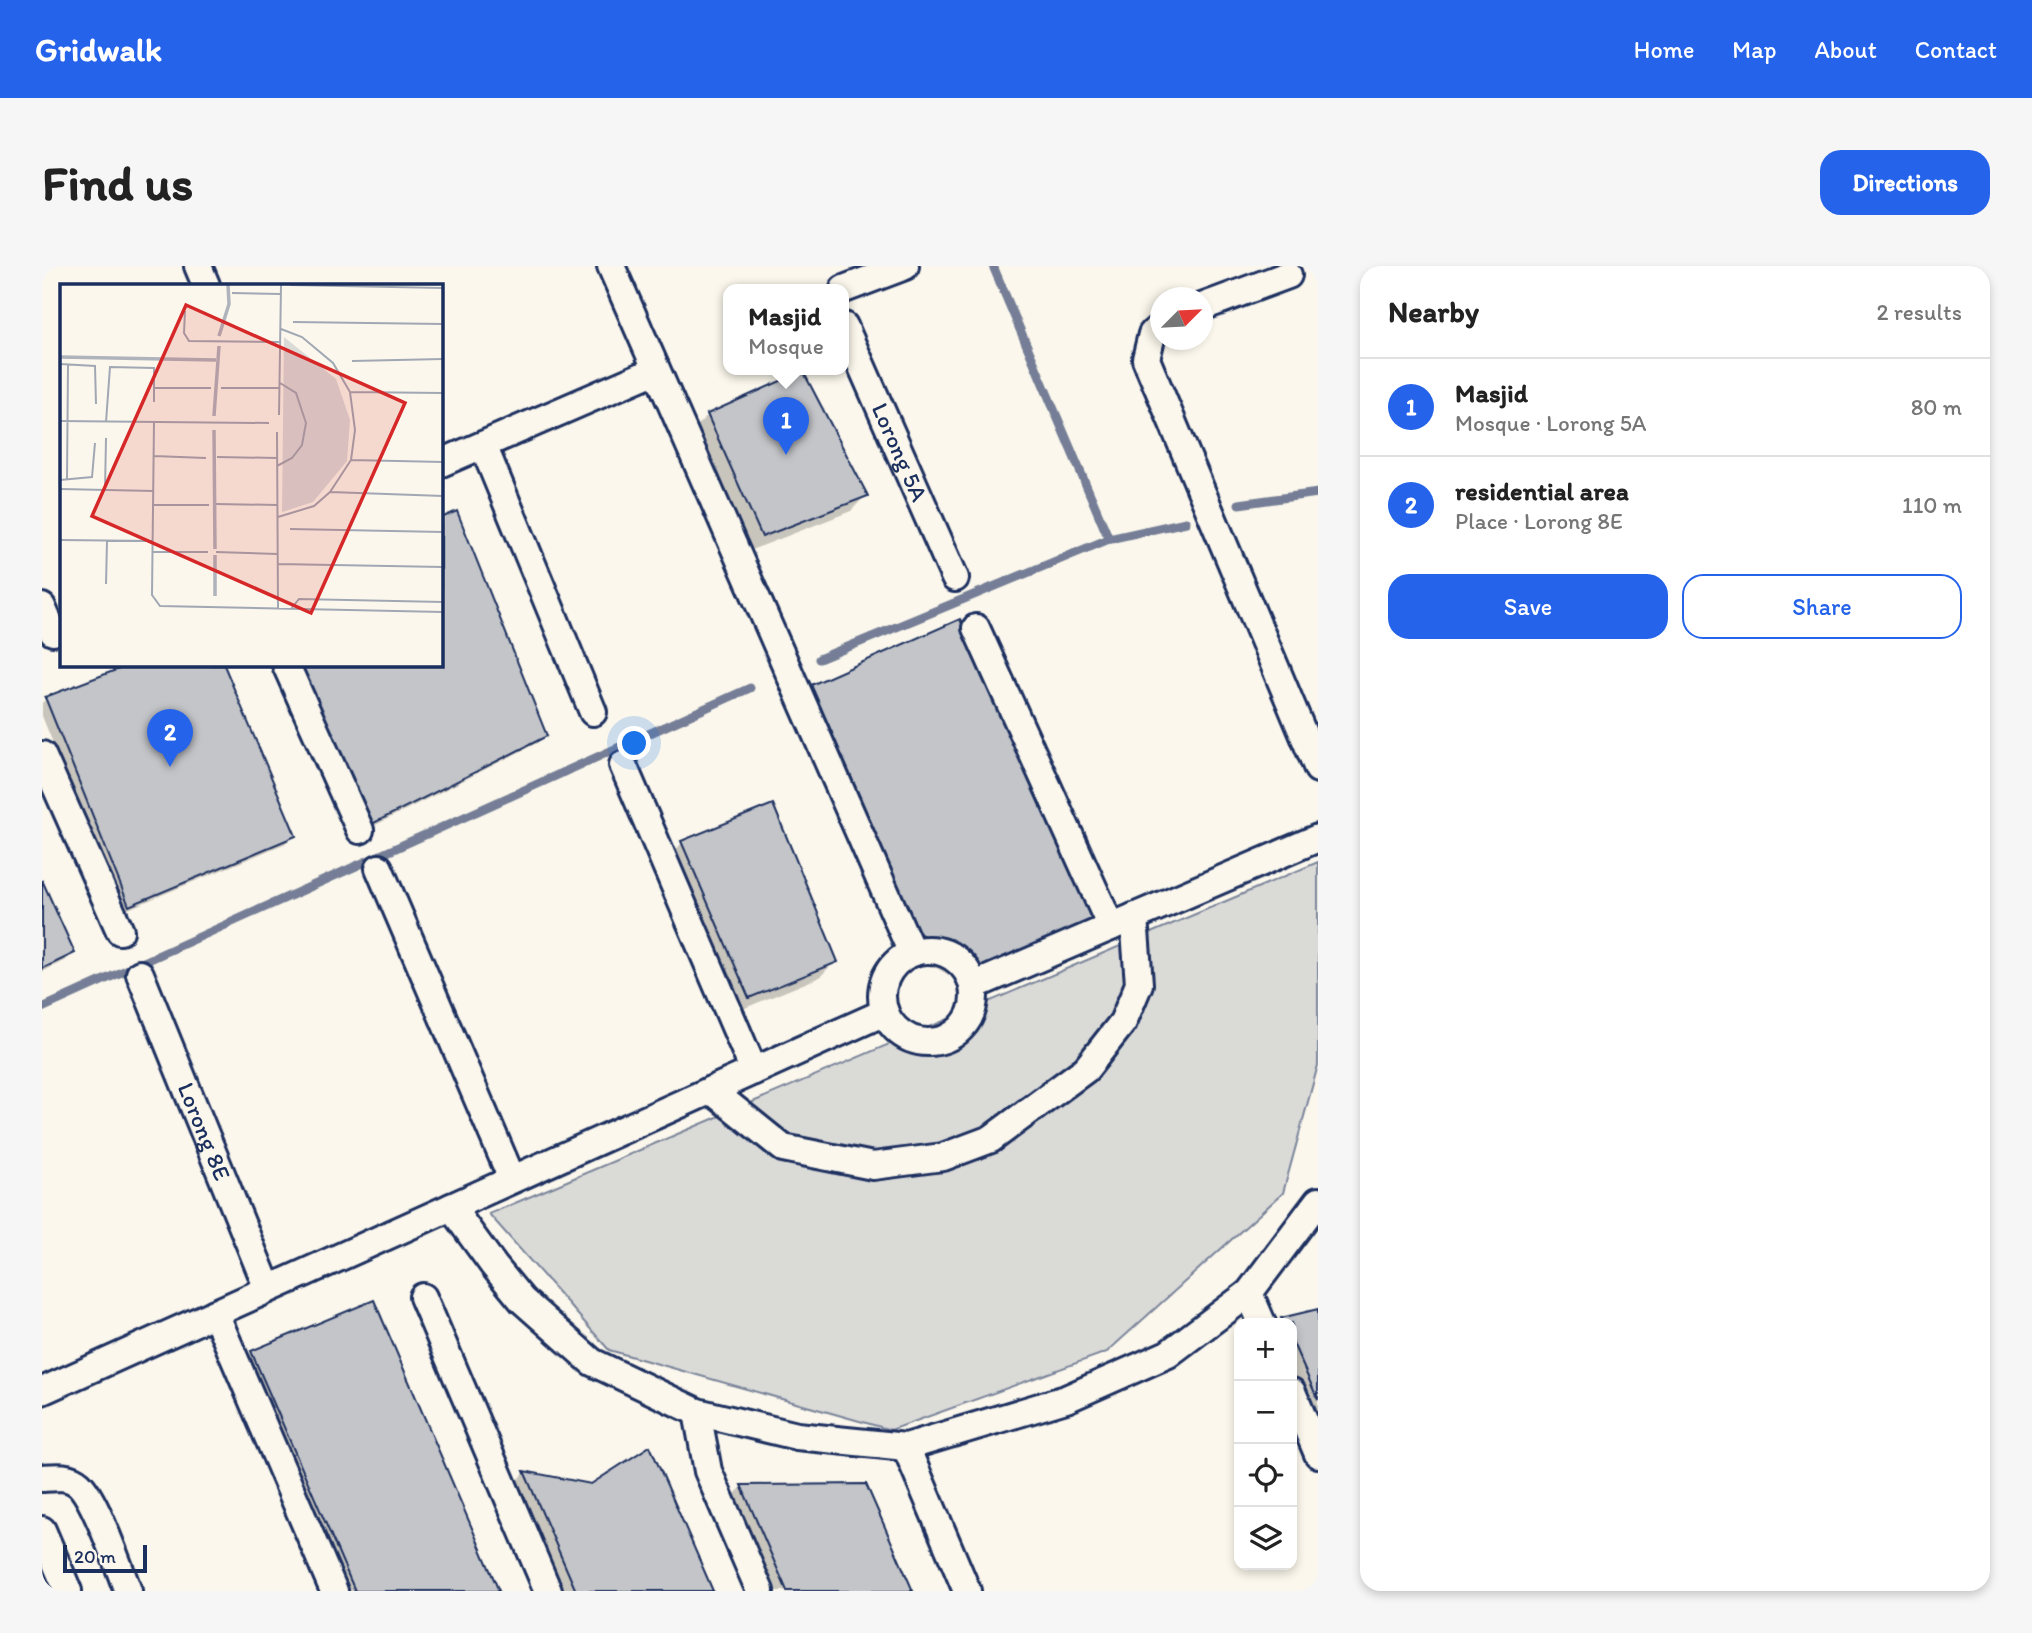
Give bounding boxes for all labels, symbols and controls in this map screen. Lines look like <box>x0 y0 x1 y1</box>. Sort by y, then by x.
text: Gridwalk <box>35 30 162 69</box>
text: Home <box>1634 35 1694 64</box>
text: Map <box>1732 35 1776 64</box>
text: About <box>1814 35 1877 64</box>
text: Contact <box>1915 35 1997 64</box>
button: Directions <box>1820 150 1990 215</box>
text: Find us <box>42 153 193 212</box>
inset map <box>60 284 443 667</box>
popup <box>723 284 849 375</box>
north arrow <box>1150 287 1213 350</box>
text: Nearby <box>1388 293 1479 330</box>
text: 2 results <box>1876 298 1962 326</box>
text: Masjid <box>748 300 821 332</box>
text: Mosque <box>748 332 824 360</box>
text: Masjid <box>1455 377 1528 409</box>
text: 1 <box>1406 393 1416 421</box>
text: 80 m <box>1911 393 1962 421</box>
pin: 1 <box>763 397 809 455</box>
street label: Lorong 5A <box>866 398 934 506</box>
text: Mosque · Lorong 5A <box>1455 409 1647 437</box>
text: residential area <box>1455 475 1629 507</box>
text: 2 <box>1405 491 1417 519</box>
text: 110 m <box>1902 491 1962 519</box>
text: Place · Lorong 8E <box>1455 507 1623 535</box>
button: Save <box>1388 574 1668 639</box>
button: Share <box>1682 574 1962 639</box>
pin: 2 <box>147 709 193 767</box>
your location <box>617 726 651 760</box>
street label: Lorong 8E <box>172 1078 237 1185</box>
map controls <box>1234 1318 1297 1570</box>
button: + <box>1234 1318 1297 1381</box>
button: − <box>1234 1381 1297 1444</box>
button: locate <box>1234 1444 1297 1507</box>
button: layers <box>1234 1507 1297 1570</box>
scale bar <box>63 1542 147 1574</box>
text: 20 m <box>74 1545 116 1568</box>

